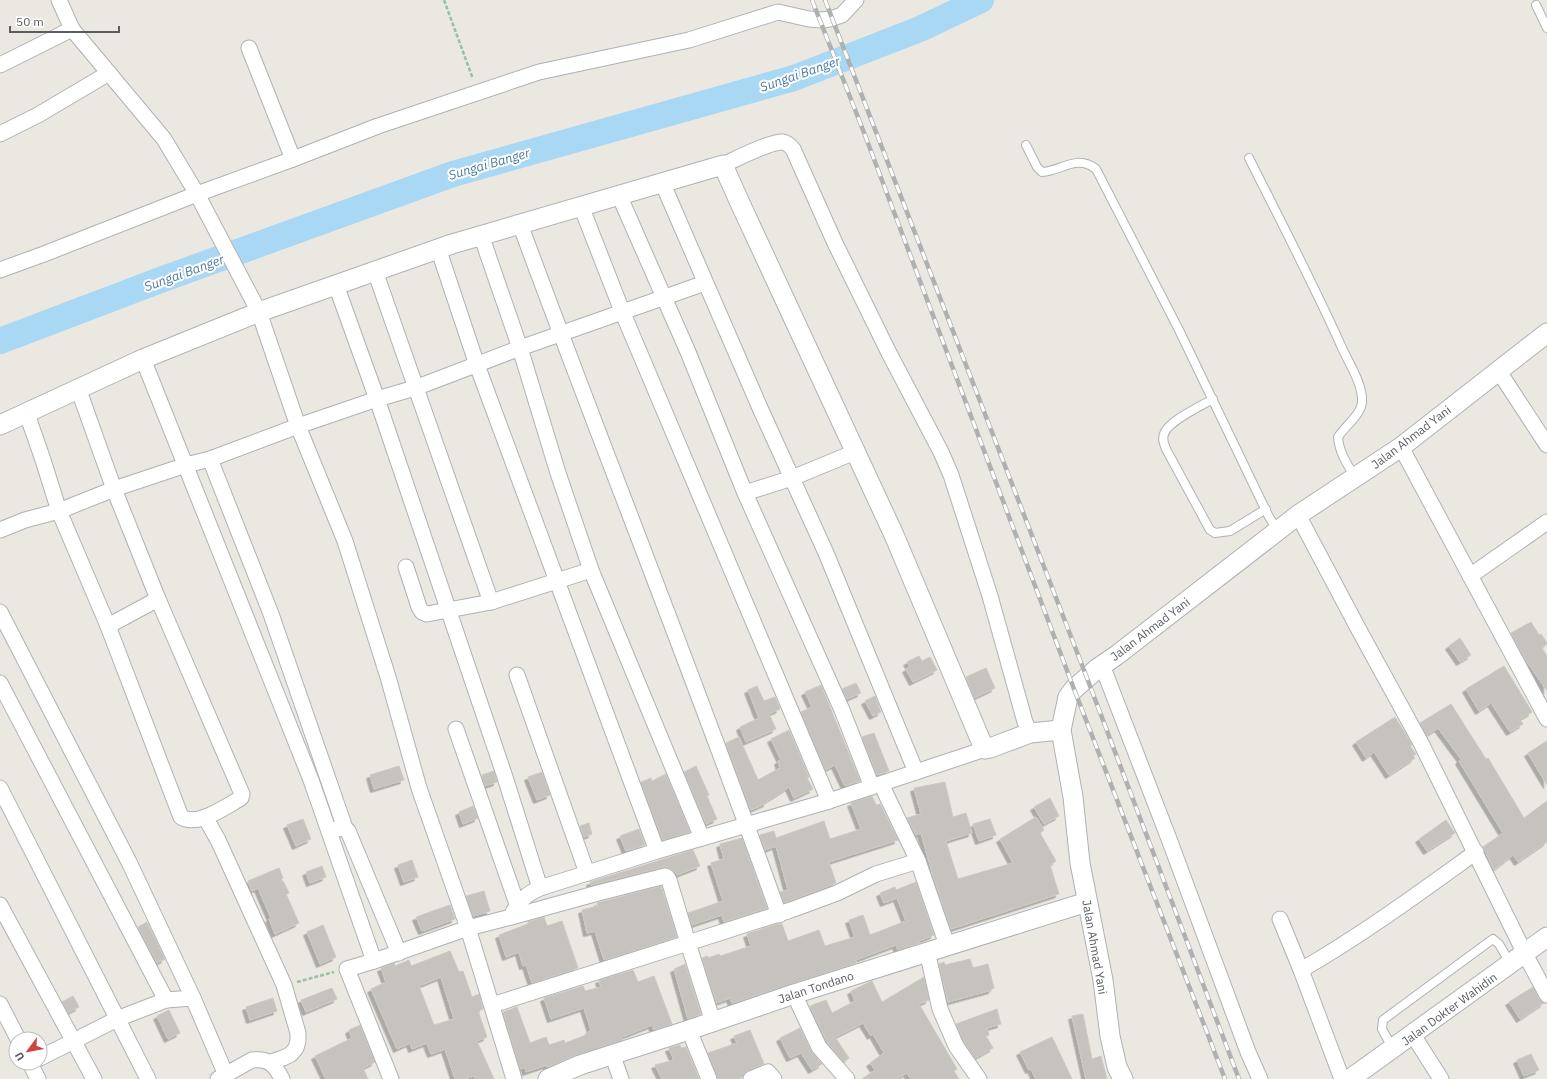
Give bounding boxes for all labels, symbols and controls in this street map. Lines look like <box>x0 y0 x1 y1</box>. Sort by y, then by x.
scale bar <box>10 8 119 34</box>
text: 50 m <box>16 14 44 29</box>
water label: Sungai Banger <box>758 52 844 96</box>
water label: Sungai Banger <box>446 144 533 184</box>
water label: Sungai Banger <box>142 250 227 295</box>
street label: Jalan Ahmad Yani <box>1368 402 1454 472</box>
street label: Jalan Ahmad Yani <box>1107 594 1193 664</box>
street label: Jalan Ahmad Yani <box>1079 899 1111 995</box>
street label: Jalan Tondano <box>776 968 856 1006</box>
street label: Jalan Dokter Wahidin <box>1398 969 1500 1049</box>
north arrow <box>8 1031 48 1071</box>
text: U <box>12 1049 27 1063</box>

